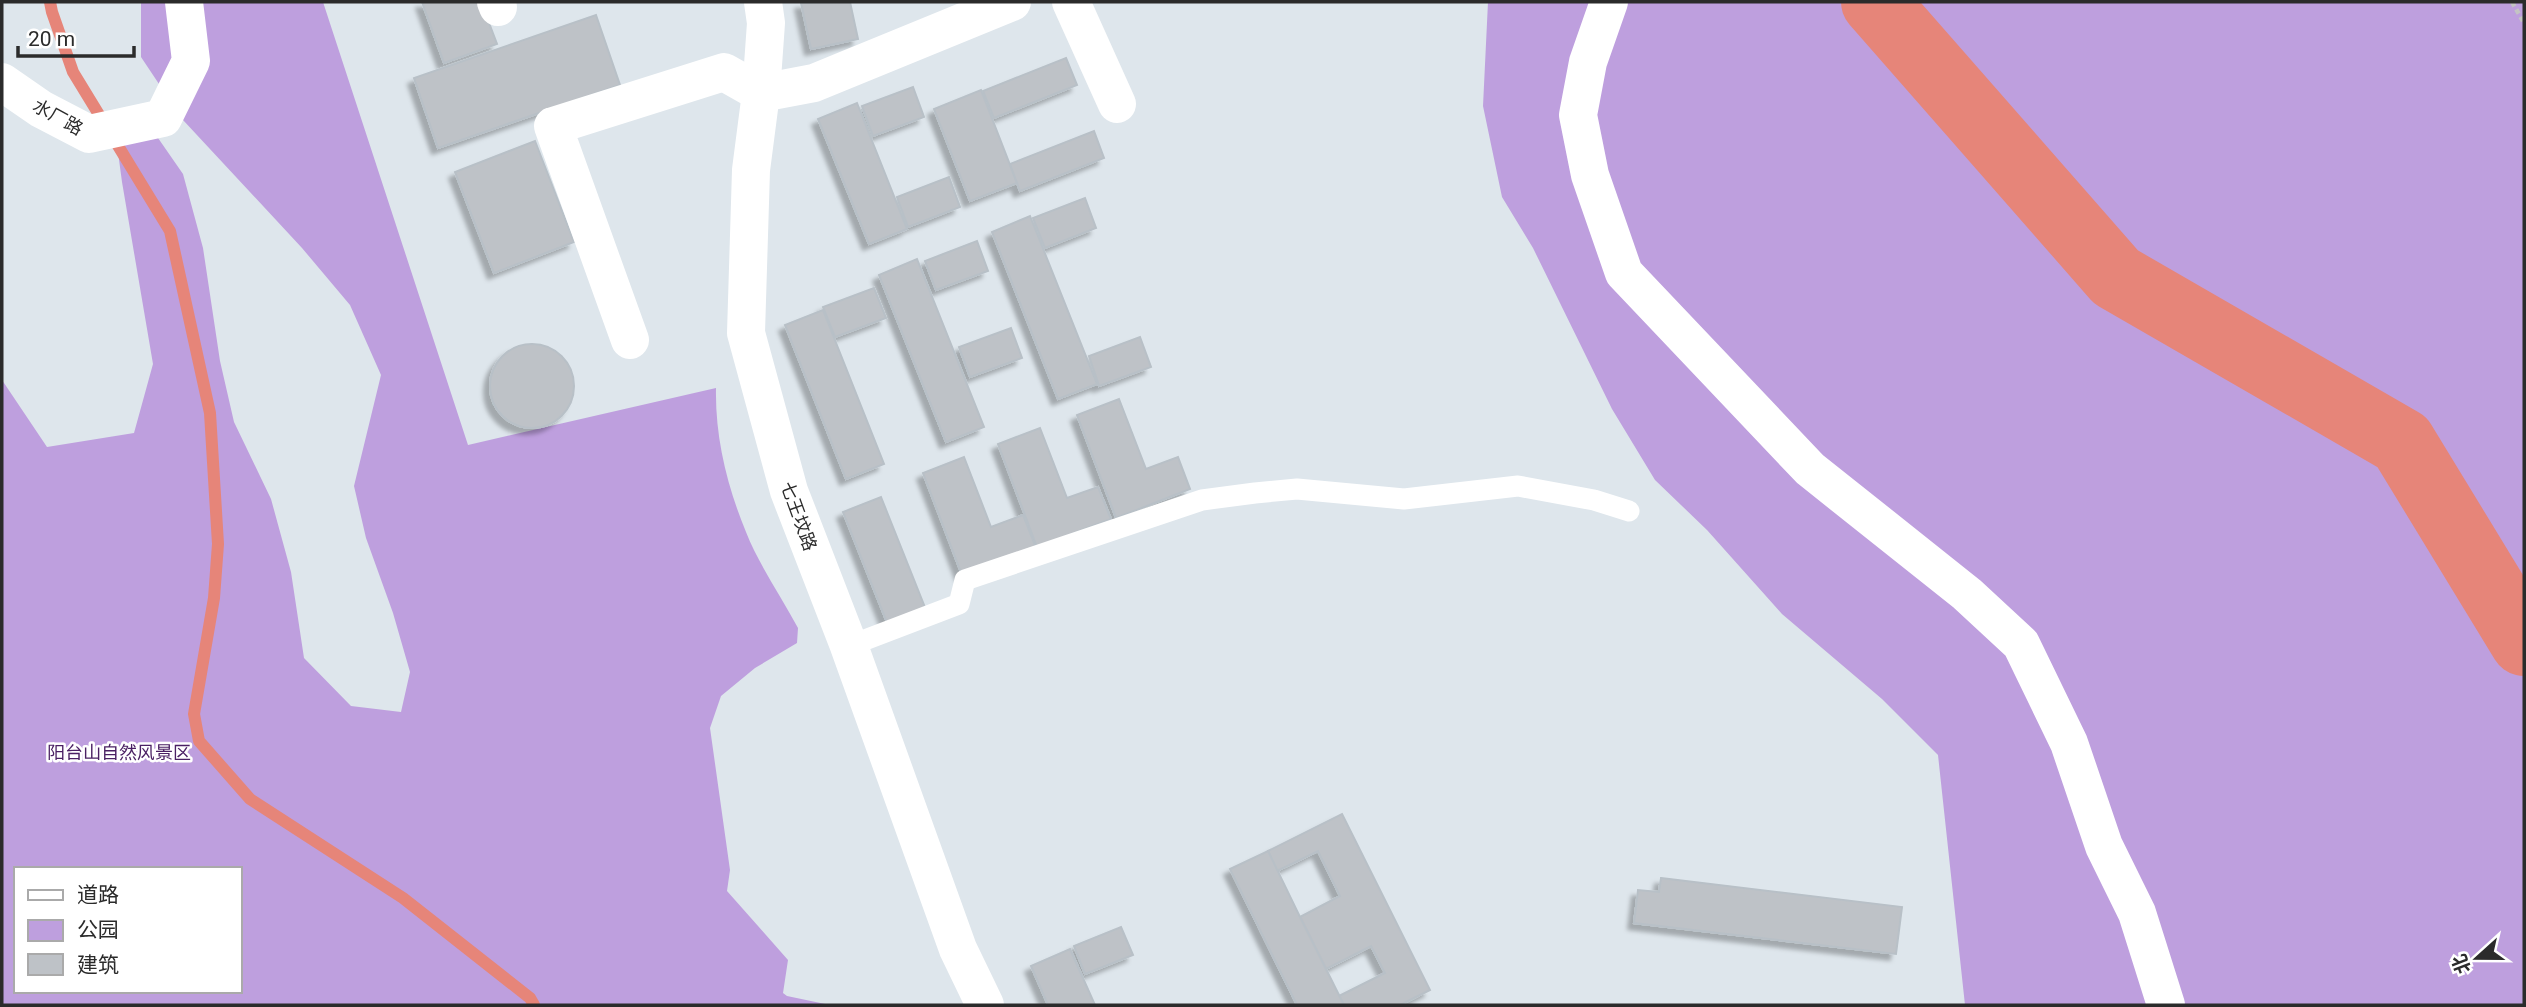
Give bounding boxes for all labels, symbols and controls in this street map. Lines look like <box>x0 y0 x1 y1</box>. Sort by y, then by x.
scale bar <box>18 14 133 58</box>
text: 20 m <box>28 27 75 51</box>
street label: 水厂路 <box>29 95 87 139</box>
street label: 七王坟路 <box>777 479 821 553</box>
park label: 阳台山自然风景区 <box>47 742 191 763</box>
legend <box>14 867 242 993</box>
text: 道路 <box>77 883 119 907</box>
text: 公园 <box>77 918 119 942</box>
north arrow <box>2442 923 2512 993</box>
text: 北 <box>2447 951 2476 977</box>
text: 建筑 <box>77 953 119 977</box>

